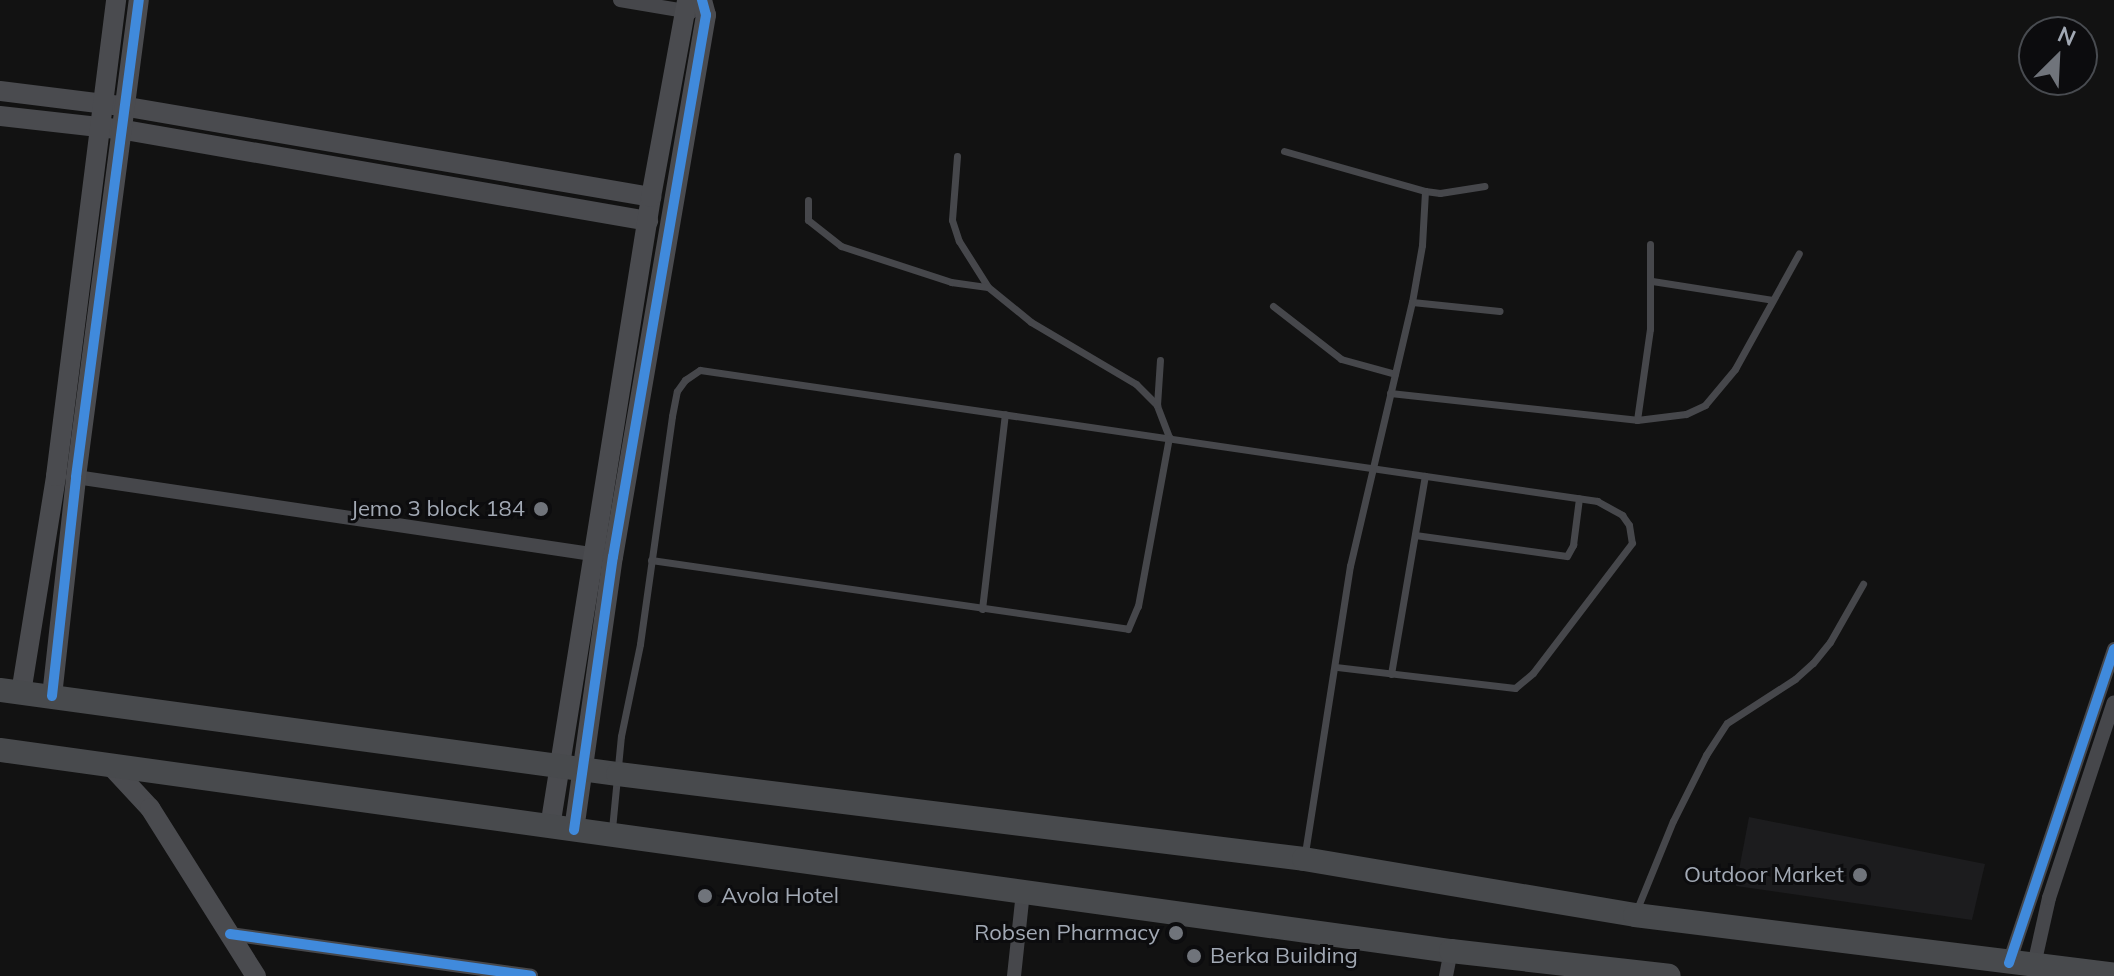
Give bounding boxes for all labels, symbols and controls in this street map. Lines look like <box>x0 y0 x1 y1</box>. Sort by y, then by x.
north arrow <box>2018 16 2098 96</box>
text: N <box>2054 20 2080 52</box>
place label: Jemo 3 block 184 <box>351 496 525 522</box>
marker: Jemo 3 block 184 <box>532 500 550 518</box>
place label: Outdoor Market <box>1684 862 1844 888</box>
marker: Outdoor Market <box>1851 866 1869 884</box>
place label: Avola Hotel <box>721 883 839 909</box>
marker: Avola Hotel <box>696 887 714 905</box>
place label: Robsen Pharmacy <box>974 920 1160 946</box>
marker: Robsen Pharmacy <box>1167 924 1185 942</box>
place label: Berka Building <box>1210 943 1358 969</box>
marker: Berka Building <box>1185 947 1203 965</box>

